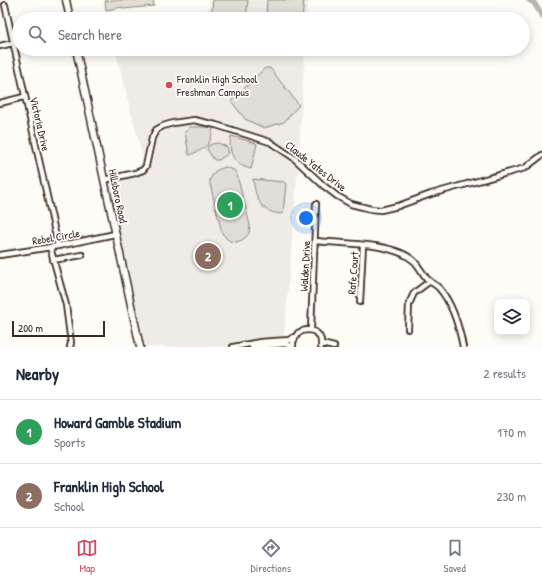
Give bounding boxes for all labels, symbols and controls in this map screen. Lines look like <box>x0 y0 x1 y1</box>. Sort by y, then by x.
search box <box>12 12 530 56</box>
icon: search <box>26 23 48 45</box>
text: Search here <box>58 24 122 45</box>
place label: Franklin High School Freshman Campus <box>176 72 258 99</box>
marker: Franklin High School Freshman Campus <box>164 80 174 90</box>
street label: Victoria Drive <box>27 95 53 153</box>
street label: Claude Yates Drive <box>283 138 350 195</box>
street label: Hillsboro Road <box>105 168 131 225</box>
pin: 1 <box>217 190 243 220</box>
your location <box>296 208 316 228</box>
street label: Rebel Circle <box>31 226 81 248</box>
street label: Walden Drive <box>297 240 313 292</box>
pin: 2 <box>195 241 221 271</box>
street label: Rafe Court <box>345 251 361 295</box>
map controls <box>494 299 530 335</box>
button: layers <box>494 299 530 335</box>
scale bar <box>12 319 105 338</box>
text: 200 m <box>18 321 43 335</box>
text: Nearby <box>16 362 59 385</box>
text: 2 results <box>484 364 526 382</box>
text: Howard Gamble Stadium <box>54 412 181 433</box>
text: 1 <box>27 423 31 441</box>
text: 170 m <box>497 423 526 441</box>
text: Sports <box>54 433 85 451</box>
text: Franklin High School <box>54 476 164 497</box>
text: 2 <box>26 487 32 505</box>
text: 230 m <box>496 487 526 505</box>
text: School <box>54 497 84 515</box>
tab: Map <box>76 537 98 575</box>
tab: Directions <box>251 537 291 575</box>
tab: Saved <box>443 537 466 575</box>

